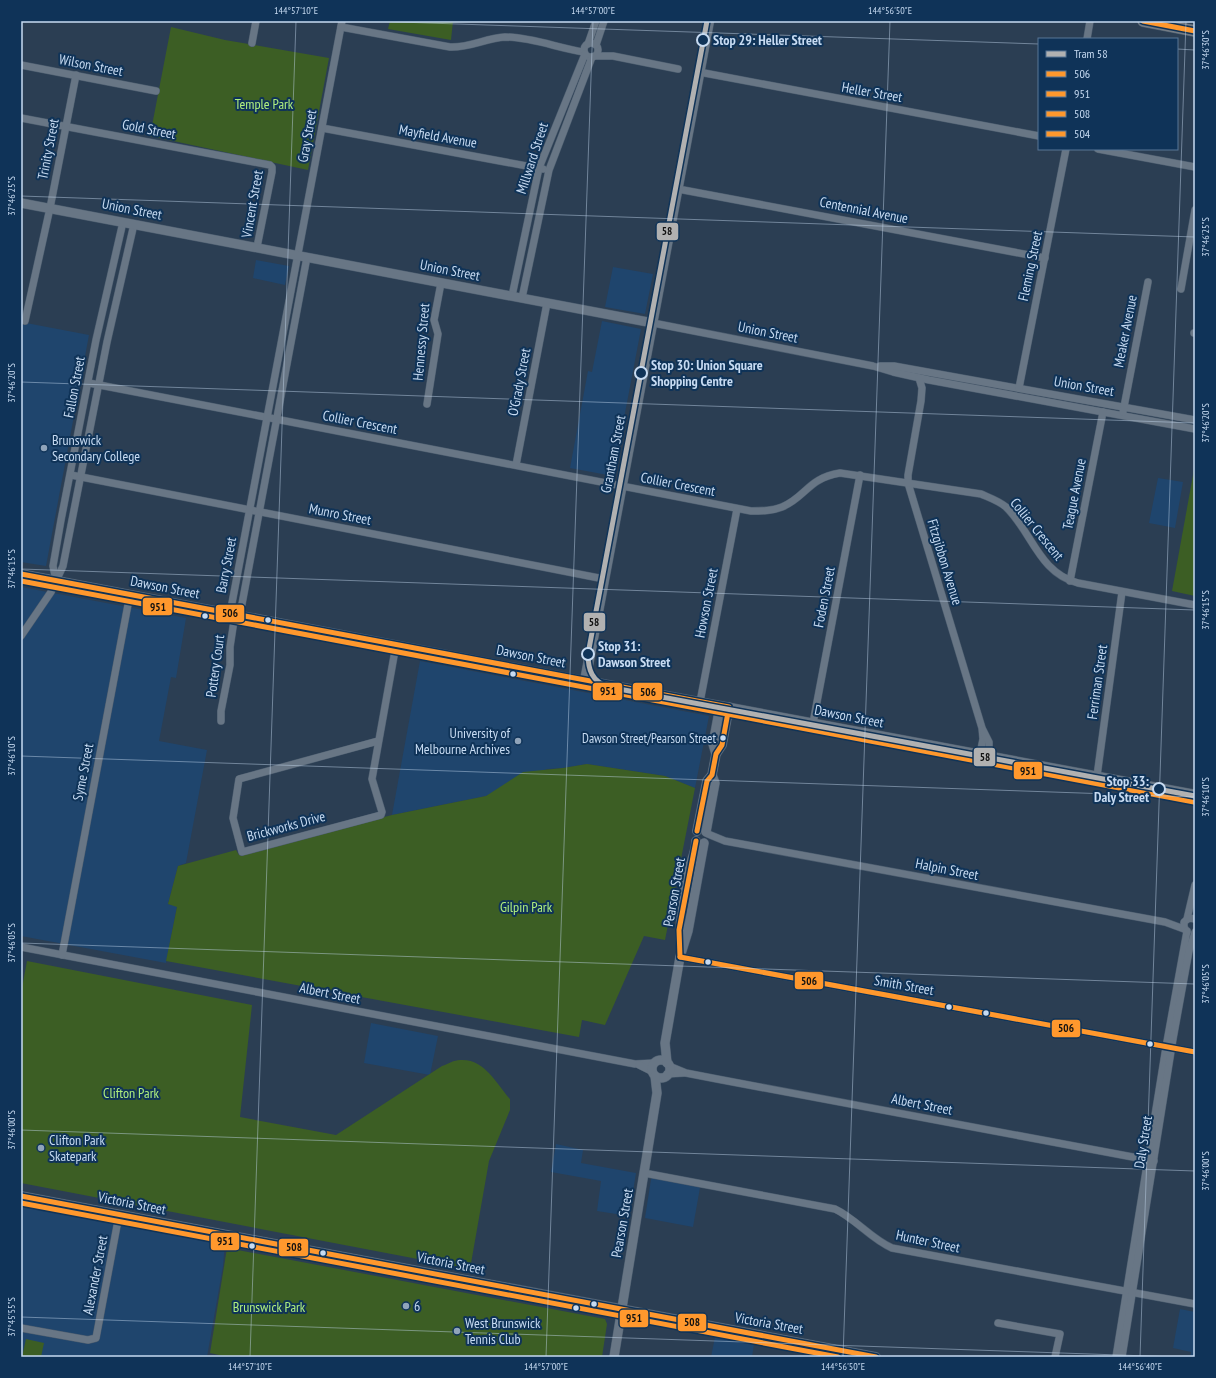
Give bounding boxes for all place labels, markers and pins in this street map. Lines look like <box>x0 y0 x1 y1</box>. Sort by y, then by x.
place label: Stop 29: Heller Street <box>713 31 822 49</box>
marker: Stop 29: Heller Street <box>696 33 710 47</box>
place label: Stop 30: Union Square Shopping Centre <box>651 356 763 390</box>
marker: Stop 30: Union Square Shopping Centre <box>634 366 648 380</box>
place label: Brunswick Secondary College <box>52 431 140 465</box>
marker: Brunswick Secondary College <box>39 443 49 453</box>
unlabelled marker <box>200 611 210 621</box>
unlabelled marker <box>263 615 273 625</box>
place label: Stop 31: Dawson Street <box>598 637 670 671</box>
marker: Stop 31: Dawson Street <box>581 647 595 661</box>
unlabelled marker <box>508 669 518 679</box>
place label: University of Melbourne Archives <box>415 724 510 758</box>
place label: Dawson Street/Pearson Street <box>582 730 716 747</box>
marker: Dawson Street/Pearson Street <box>718 733 728 743</box>
marker: University of Melbourne Archives <box>513 736 523 746</box>
place label: Stop 33: Daly Street <box>1094 772 1149 806</box>
marker: Stop 33: Daly Street <box>1152 782 1166 796</box>
unlabelled marker <box>703 957 713 967</box>
unlabelled marker <box>944 1002 954 1012</box>
unlabelled marker <box>981 1008 991 1018</box>
unlabelled marker <box>1145 1039 1155 1049</box>
place label: Clifton Park Skatepark <box>49 1131 105 1165</box>
marker: Clifton Park Skatepark <box>36 1143 46 1153</box>
unlabelled marker <box>247 1241 257 1251</box>
unlabelled marker <box>318 1248 328 1258</box>
place label: 6 <box>414 1297 420 1315</box>
unlabelled marker <box>589 1299 599 1309</box>
marker: 6 <box>401 1301 411 1311</box>
unlabelled marker <box>571 1303 581 1313</box>
place label: West Brunswick Tennis Club <box>465 1314 541 1348</box>
marker: West Brunswick Tennis Club <box>452 1326 462 1336</box>

